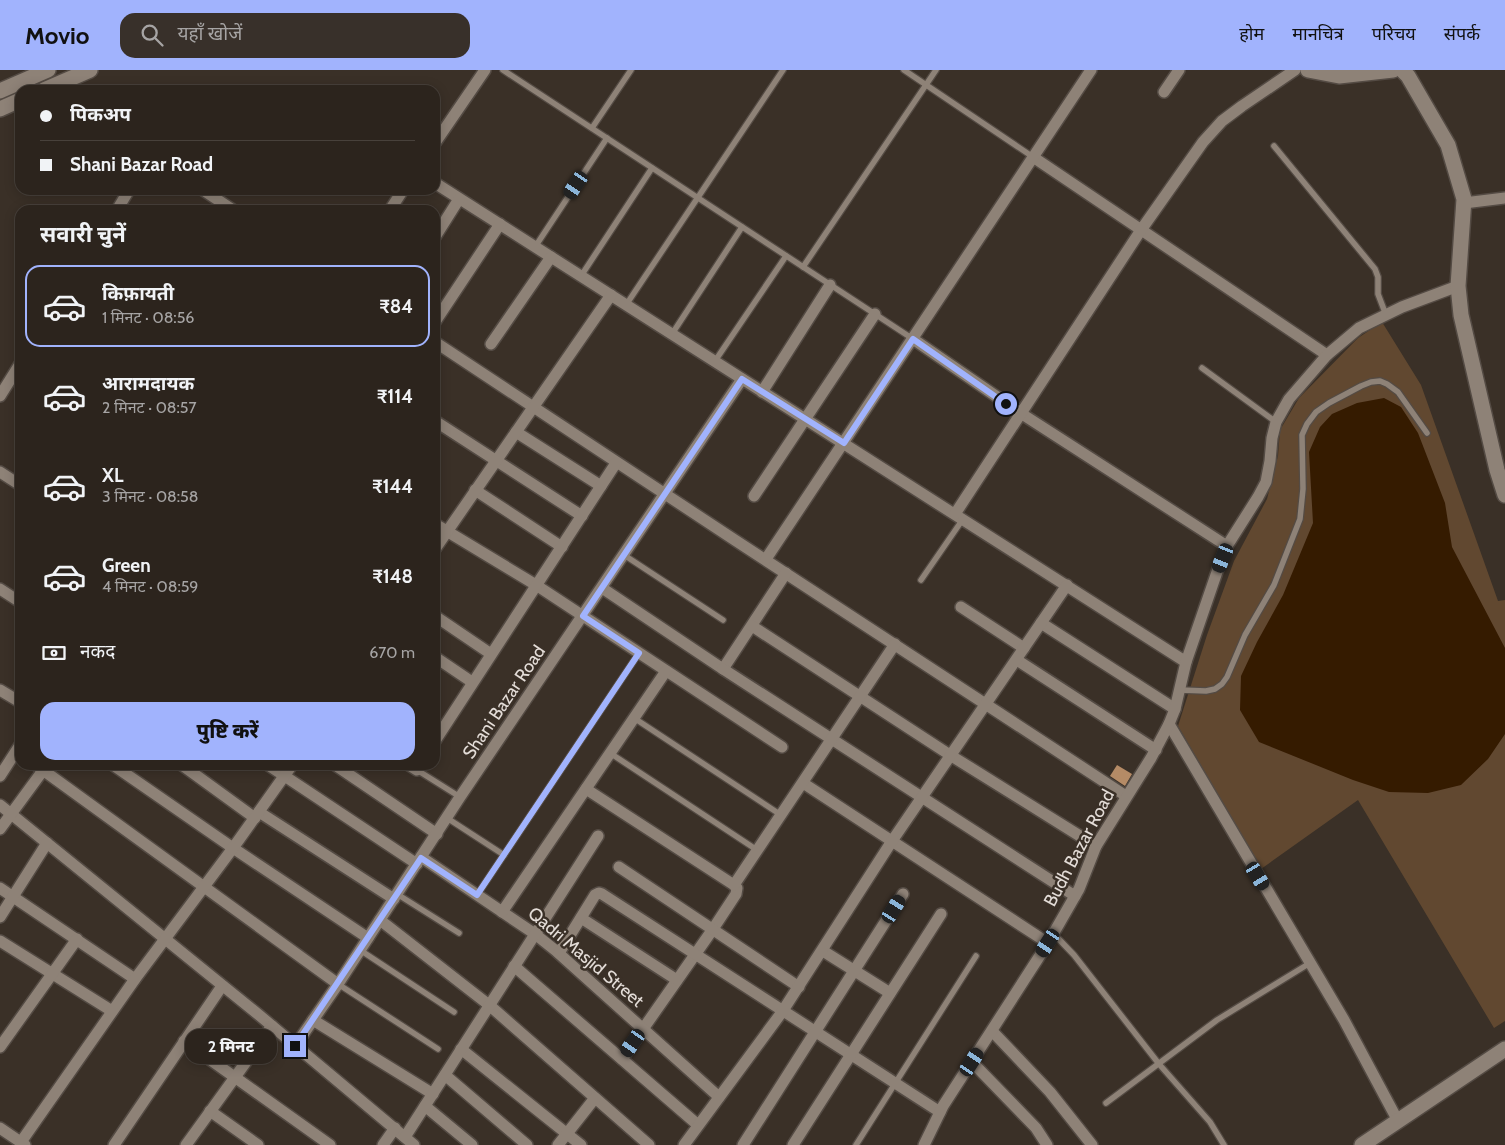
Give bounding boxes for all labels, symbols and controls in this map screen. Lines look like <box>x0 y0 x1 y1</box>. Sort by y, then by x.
search box <box>120 13 470 58</box>
text: Movio <box>25 21 90 50</box>
icon: search <box>138 21 166 49</box>
text: यहाँ खोजें <box>178 22 242 45</box>
text: होम <box>1239 23 1264 45</box>
text: मानचित्र <box>1292 23 1344 45</box>
text: परिचय <box>1372 23 1416 45</box>
text: संपर्क <box>1444 23 1480 45</box>
text: पिकअप <box>70 103 131 126</box>
text: Shani Bazar Road <box>70 153 213 176</box>
car <box>561 168 590 202</box>
text: सवारी चुनें <box>40 221 126 248</box>
text: किफ़ायती <box>102 282 174 305</box>
icon: car <box>42 284 87 329</box>
text: ₹84 <box>379 295 413 318</box>
text: 1 मिनट · 08:56 <box>102 308 194 327</box>
text: आरामदायक <box>102 372 194 395</box>
icon: car <box>42 374 87 419</box>
text: ₹114 <box>377 385 413 408</box>
route start <box>995 393 1017 415</box>
text: 2 मिनट · 08:57 <box>102 398 197 417</box>
icon: car <box>42 464 87 509</box>
text: XL <box>102 464 123 487</box>
text: ₹144 <box>372 475 413 498</box>
text: 3 मिनट · 08:58 <box>102 487 198 506</box>
car <box>1210 541 1235 575</box>
icon: car <box>42 554 87 599</box>
text: Green <box>102 554 151 577</box>
text: ₹148 <box>372 565 413 588</box>
text: 4 मिनट · 08:59 <box>102 577 198 596</box>
icon: cash <box>40 639 68 667</box>
text: नकद <box>80 640 115 663</box>
street label: Shani Bazar Road <box>458 641 550 763</box>
text: 670 m <box>369 643 415 662</box>
button: पुष्टि करें <box>40 702 415 760</box>
street label: Budh Bazar Road <box>1039 786 1119 910</box>
car <box>1243 859 1272 893</box>
car <box>879 892 908 926</box>
street label: Qadri Masjid Street <box>524 902 648 1012</box>
car <box>1033 926 1062 960</box>
car <box>618 1026 647 1060</box>
callout: 2 मिनट <box>185 1028 278 1064</box>
route end <box>284 1035 306 1057</box>
text: 2 मिनट <box>208 1037 254 1056</box>
car <box>957 1045 986 1079</box>

